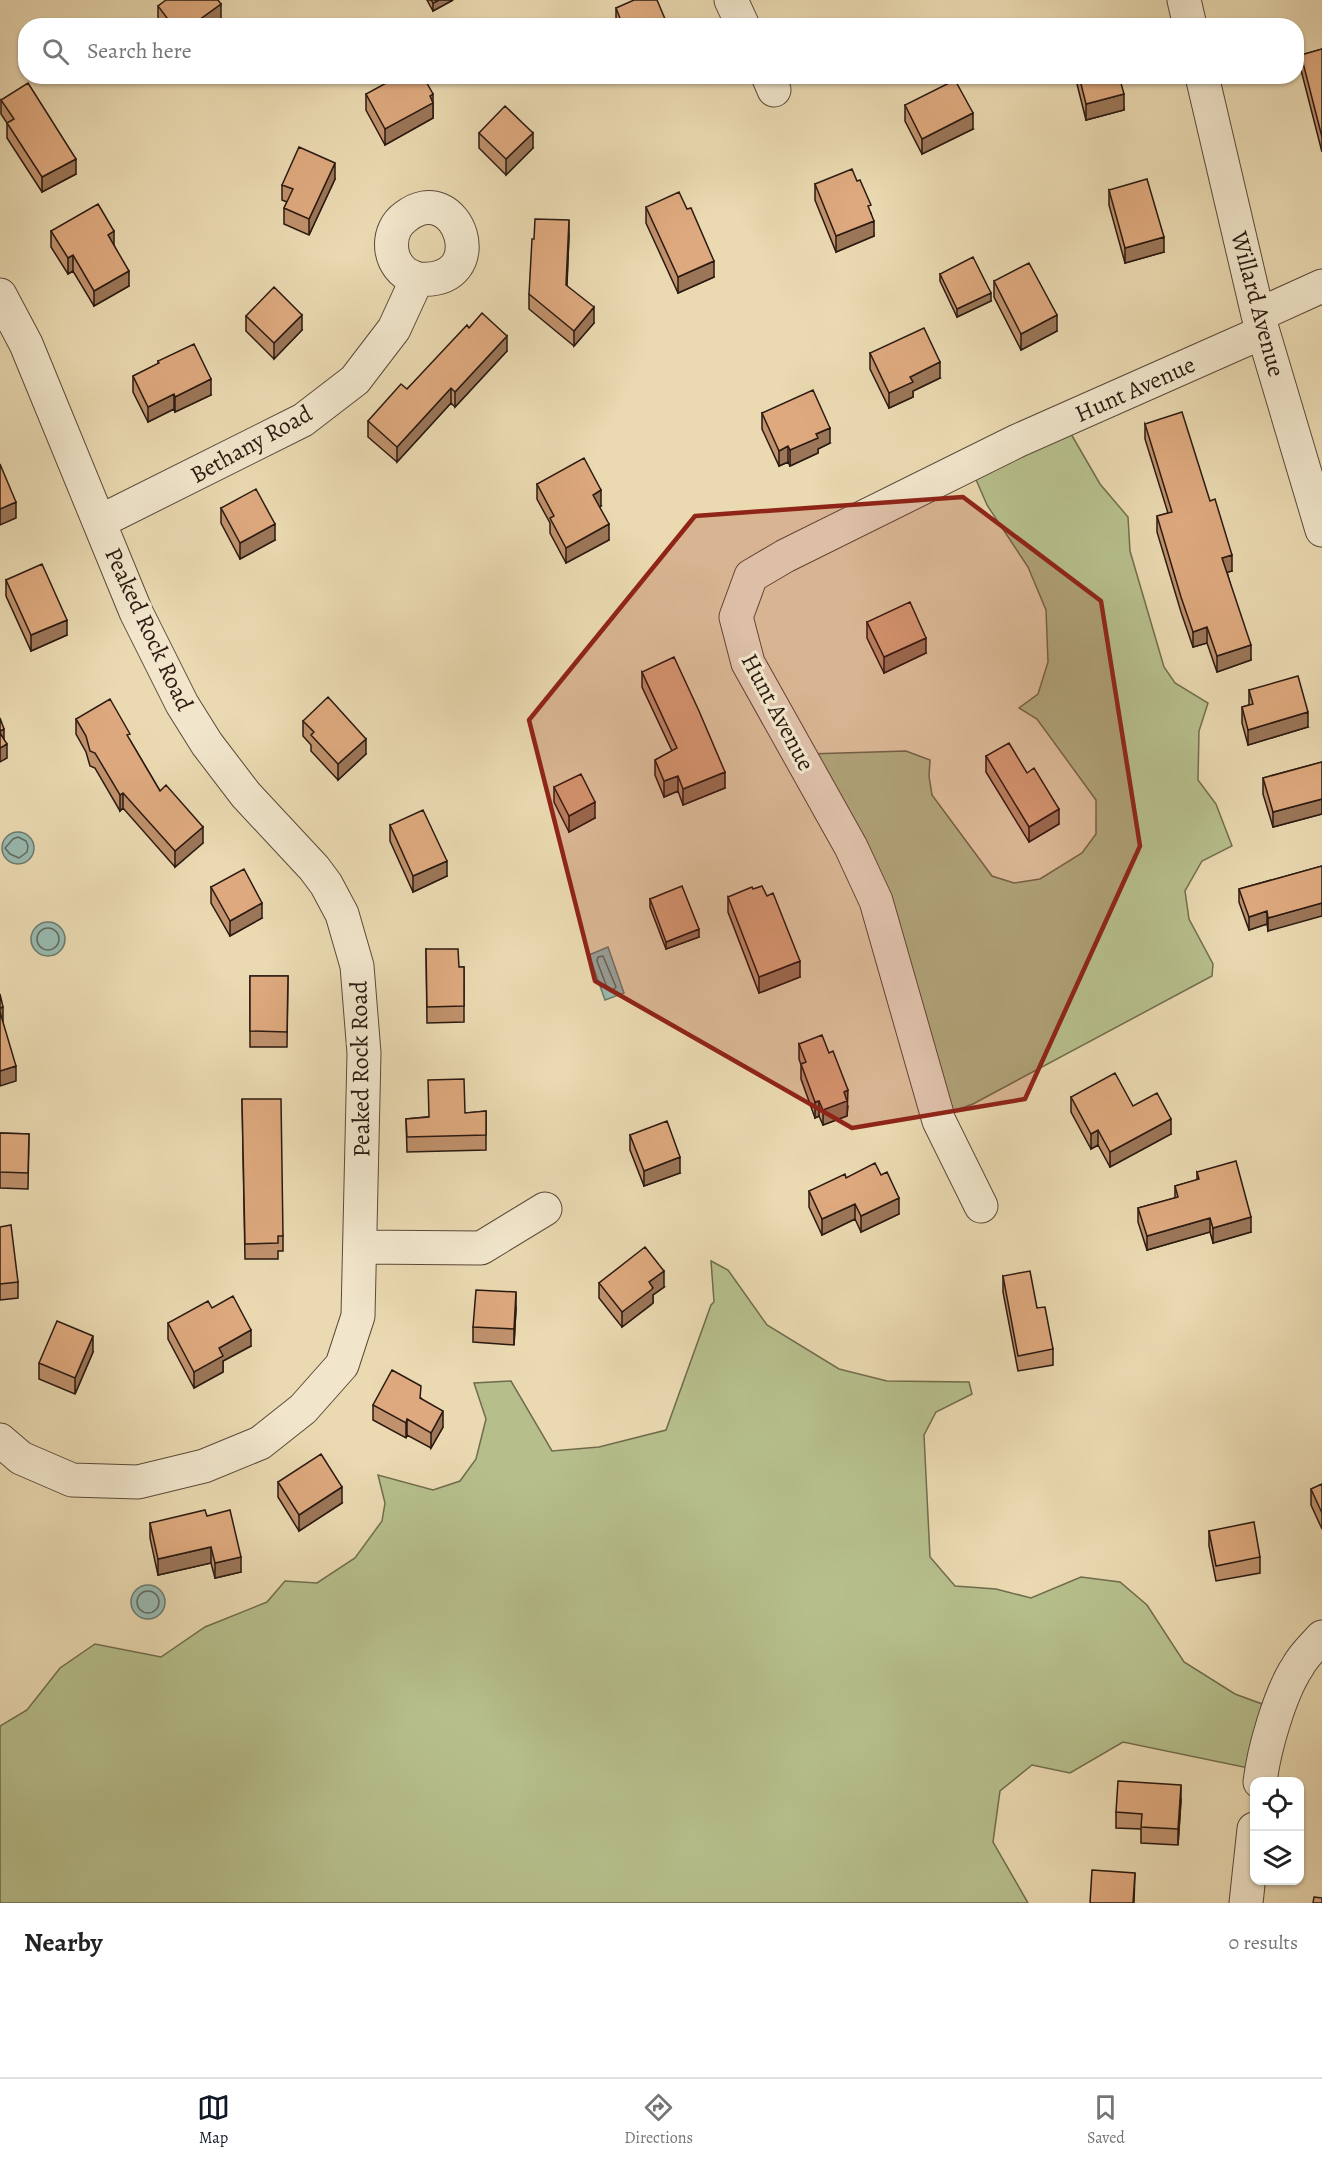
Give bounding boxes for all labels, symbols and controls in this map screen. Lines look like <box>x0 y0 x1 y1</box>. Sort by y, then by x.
search box <box>18 18 1304 84</box>
icon: search <box>39 35 72 68</box>
text: Search here <box>87 36 192 66</box>
street label: Willard Avenue <box>1223 227 1293 380</box>
street label: Hunt Avenue <box>1070 348 1200 430</box>
street label: Bethany Road <box>184 397 318 491</box>
street label: Peaked Rock Road <box>97 542 201 716</box>
street label: Hunt Avenue <box>734 648 822 776</box>
street label: Peaked Rock Road <box>342 980 378 1158</box>
map controls <box>1250 1777 1304 1885</box>
button: locate <box>1250 1777 1304 1831</box>
button: layers <box>1250 1831 1304 1885</box>
text: Nearby <box>24 1925 103 1960</box>
text: 0 results <box>1229 1929 1298 1956</box>
tab: Map <box>197 2091 230 2149</box>
tab: Directions <box>624 2091 693 2149</box>
tab: Saved <box>1087 2091 1125 2149</box>

